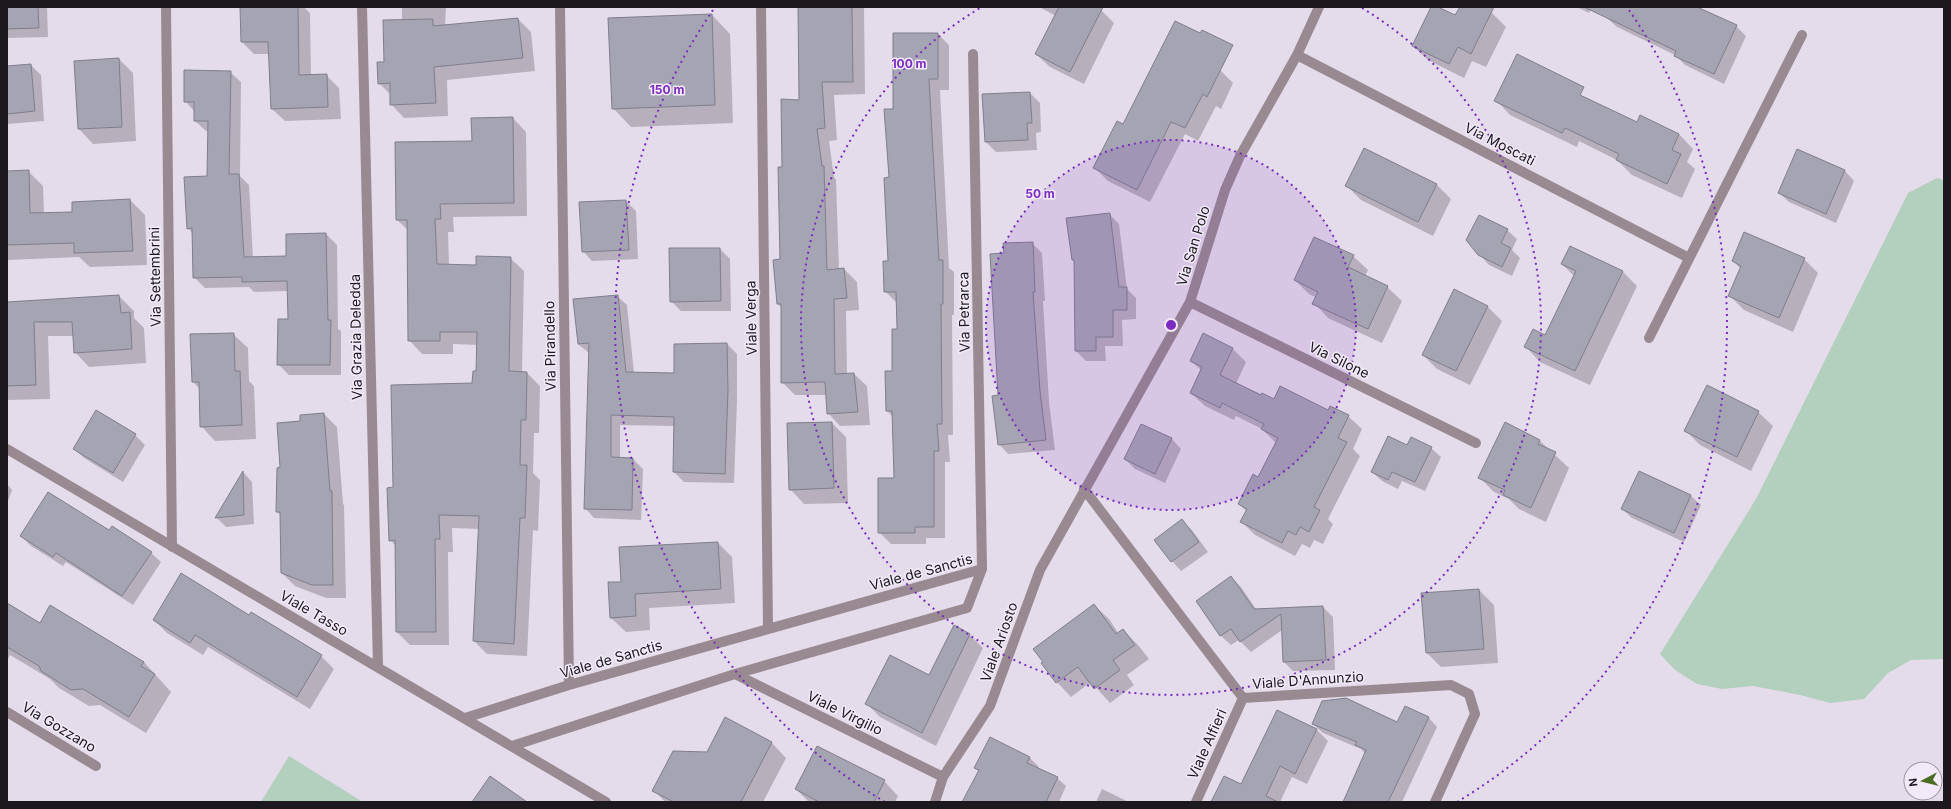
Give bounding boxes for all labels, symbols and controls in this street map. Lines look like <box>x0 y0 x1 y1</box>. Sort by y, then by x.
text: 100 m <box>891 56 927 71</box>
text: 150 m <box>650 82 684 97</box>
street label: Via Moscati <box>1462 118 1539 169</box>
text: 50 m <box>1025 186 1055 201</box>
street label: Via San Polo <box>1172 204 1213 288</box>
street label: Via Settembrini <box>145 227 164 327</box>
street label: Via Petrarca <box>954 272 973 352</box>
street label: Via Grazia Deledda <box>346 274 365 400</box>
street label: Viale Verga <box>741 280 760 356</box>
street label: Via Pirandello <box>540 301 559 391</box>
centre of rings <box>1164 318 1178 332</box>
street label: Via Silone <box>1306 338 1372 382</box>
street label: Viale de Sanctis <box>868 550 974 593</box>
street label: Viale Tasso <box>277 586 351 639</box>
street label: Viale Ariosto <box>976 600 1021 684</box>
street label: Viale de Sanctis <box>558 636 664 681</box>
street label: Viale D'Annunzio <box>1252 667 1364 692</box>
street label: Viale Virgilio <box>805 687 886 738</box>
street label: Via Gozzano <box>19 698 99 755</box>
street label: Viale Alfieri <box>1184 706 1230 782</box>
north arrow <box>1903 761 1943 801</box>
text: N <box>1906 777 1921 787</box>

